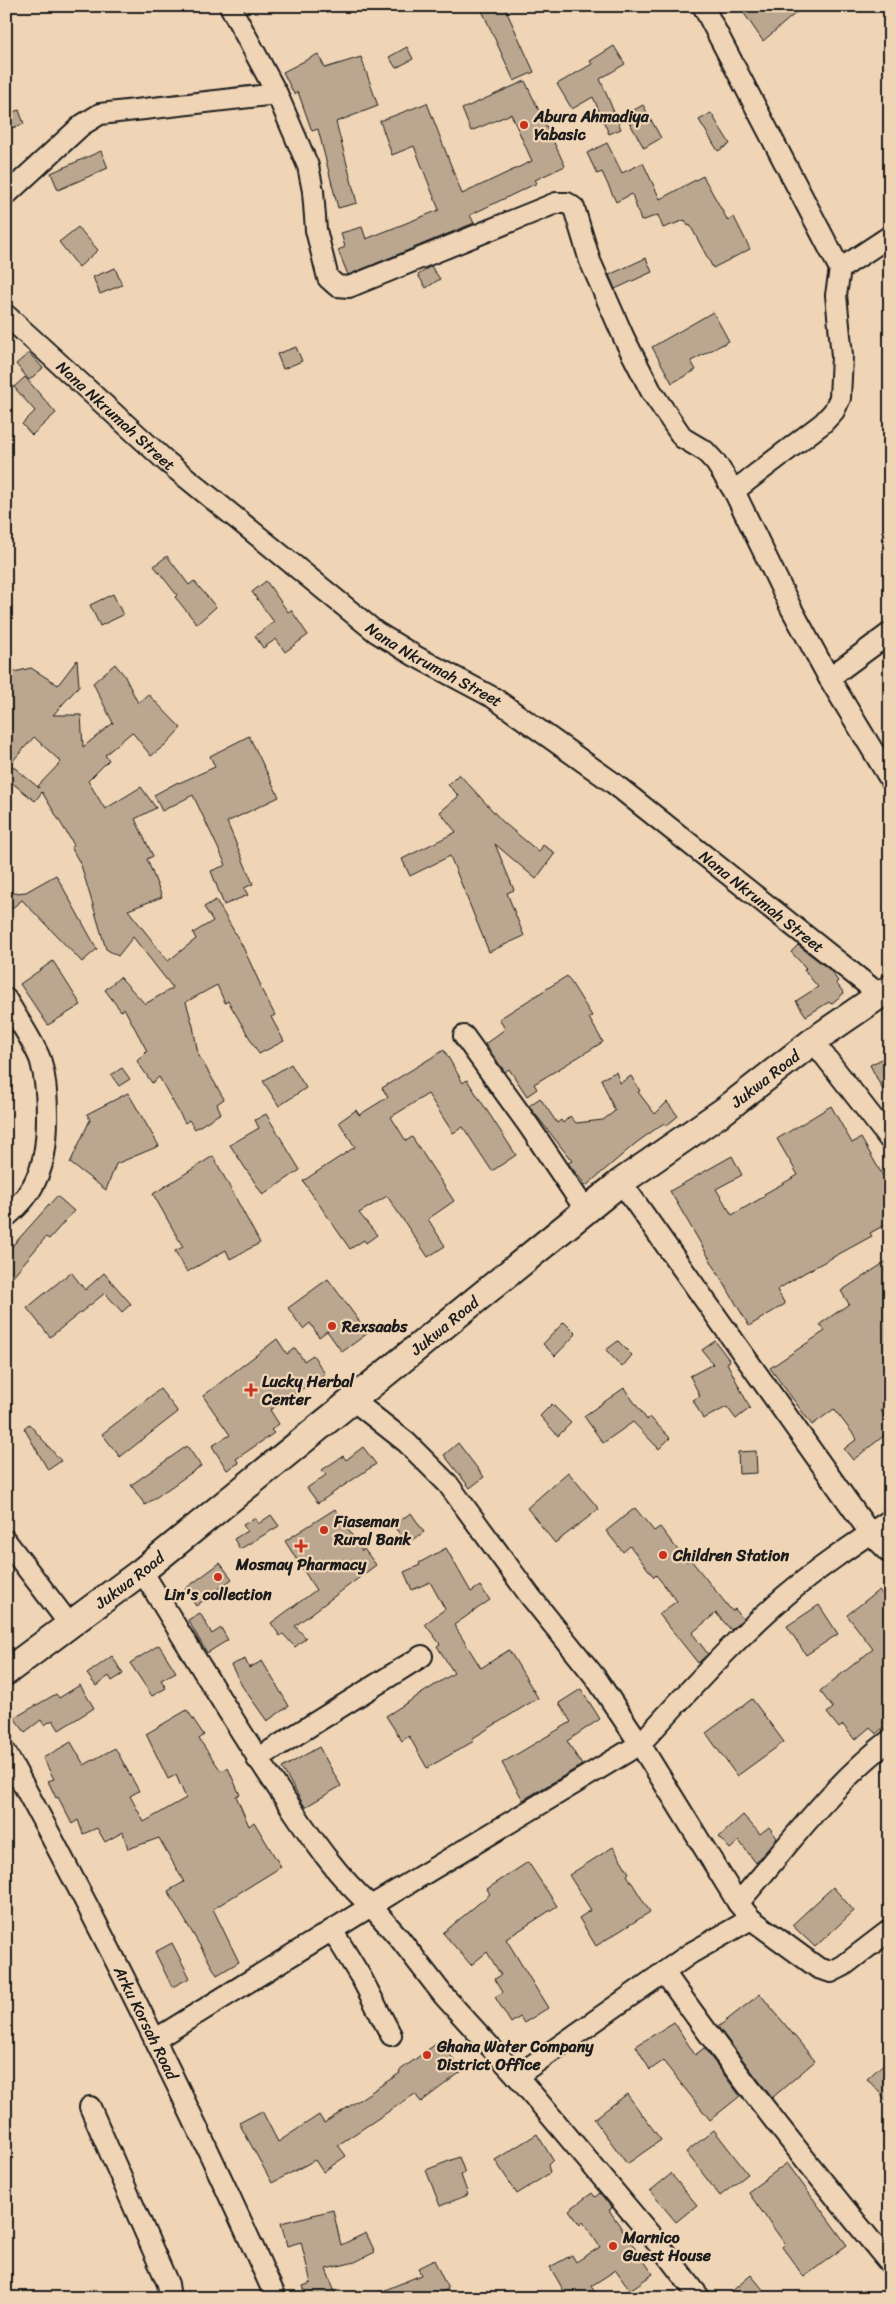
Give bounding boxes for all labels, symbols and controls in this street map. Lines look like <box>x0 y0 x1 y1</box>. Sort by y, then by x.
place label: Abura Ahmadiya Yabasic <box>533 102 650 149</box>
marker: Abura Ahmadiya Yabasic <box>518 119 530 131</box>
street label: Nana Nkrumah Street <box>49 353 182 478</box>
street label: Nana Nkrumah Street <box>359 614 509 715</box>
street label: Nana Nkrumah Street <box>693 842 831 960</box>
street label: Jukwa Road <box>723 1041 808 1116</box>
street label: Jukwa Road <box>403 1287 487 1363</box>
place label: Rexsaabs <box>341 1312 408 1341</box>
marker: Rexsaabs <box>326 1320 338 1332</box>
place label: Lucky Herbal Center <box>261 1367 355 1414</box>
marker: Lucky Herbal Center <box>244 1383 258 1397</box>
place label: Fiaseman Rural Bank <box>333 1507 412 1554</box>
marker: Fiaseman Rural Bank <box>318 1524 330 1536</box>
marker: Mosmay Pharmacy <box>295 1540 307 1552</box>
place label: Children Station <box>672 1541 789 1570</box>
street label: Jukwa Road <box>87 1543 172 1617</box>
marker: Children Station <box>657 1549 669 1561</box>
place label: Mosmay Pharmacy <box>235 1550 367 1579</box>
marker: Lin's collection <box>212 1571 224 1583</box>
place label: Lin's collection <box>164 1580 272 1609</box>
street label: Arku Korsah Road <box>105 1960 187 2086</box>
place label: Ghana Water Company District Office <box>436 2032 594 2079</box>
marker: Ghana Water Company District Office <box>421 2049 433 2061</box>
place label: Marnico Guest House <box>622 2223 712 2270</box>
marker: Marnico Guest House <box>607 2240 619 2252</box>

